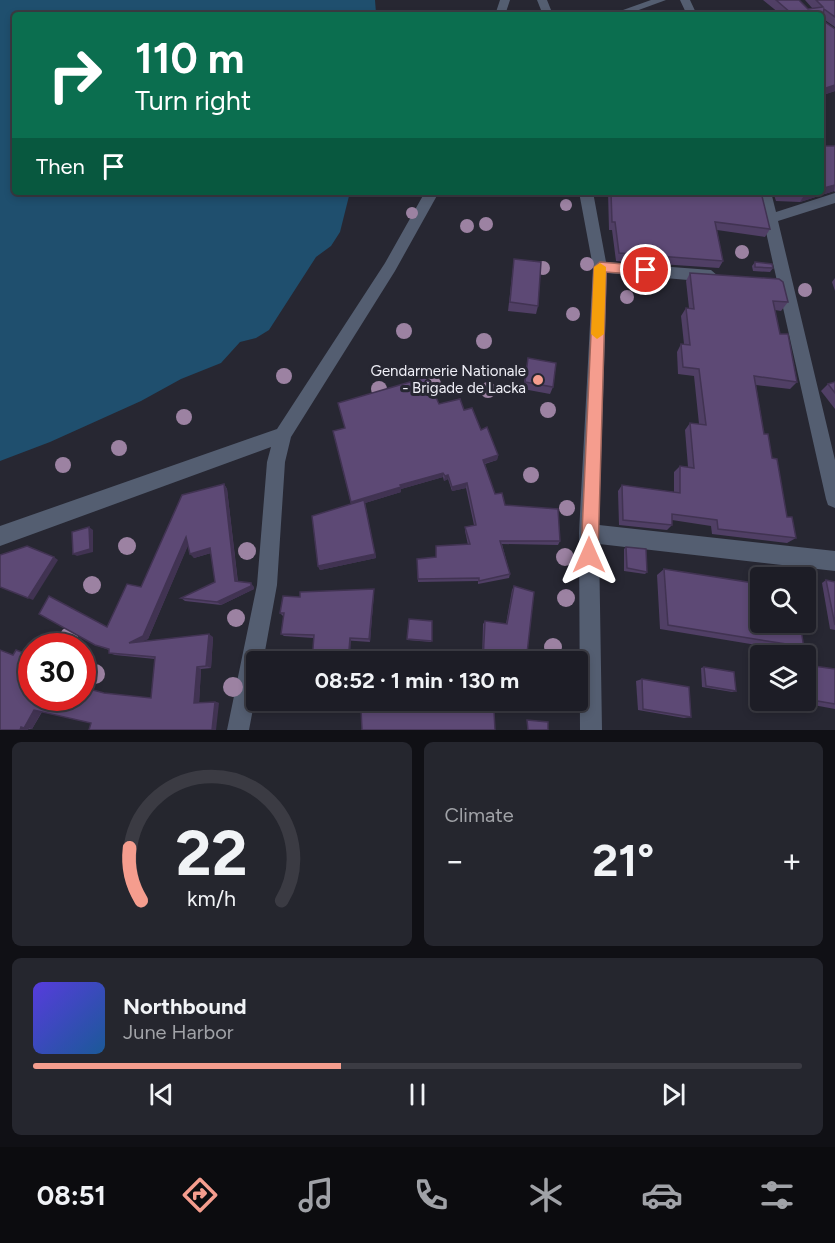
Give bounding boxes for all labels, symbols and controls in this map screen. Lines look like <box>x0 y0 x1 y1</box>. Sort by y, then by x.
text: 110 m <box>135 33 244 84</box>
icon: right <box>36 36 114 114</box>
text: Turn right <box>135 84 251 117</box>
icon: arrive <box>97 150 130 183</box>
text: Then <box>36 153 85 180</box>
pin <box>620 244 671 295</box>
icon: arrive <box>629 253 662 286</box>
place label: Gendarmerie Nationale - Brigade de Lacka <box>371 362 526 397</box>
marker: Gendarmerie Nationale - Brigade de Lacka <box>531 373 545 387</box>
position arrow <box>557 523 621 587</box>
map controls <box>750 567 816 711</box>
button: search <box>750 567 816 633</box>
speed limit sign: 30 <box>18 633 96 711</box>
button: layers <box>750 645 816 711</box>
text: 08:52 · 1 min · 130 m <box>315 667 519 694</box>
text: Climate <box>445 803 514 827</box>
text: 22 <box>176 816 248 891</box>
text: 21° <box>592 833 654 887</box>
text: − <box>445 841 465 880</box>
text: + <box>781 841 802 880</box>
text: km/h <box>187 886 236 911</box>
text: Northbound <box>123 993 247 1020</box>
text: June Harbor <box>123 1020 234 1044</box>
icon: previous <box>145 1078 178 1111</box>
icon: pause <box>401 1078 434 1111</box>
icon: next <box>657 1078 690 1111</box>
icon: directions <box>179 1174 221 1216</box>
icon: music <box>295 1174 337 1216</box>
icon: phone <box>410 1174 452 1216</box>
icon: climate <box>525 1174 567 1216</box>
icon: car <box>641 1174 683 1216</box>
icon: filters <box>756 1174 798 1216</box>
text: 08:51 <box>37 1179 106 1212</box>

